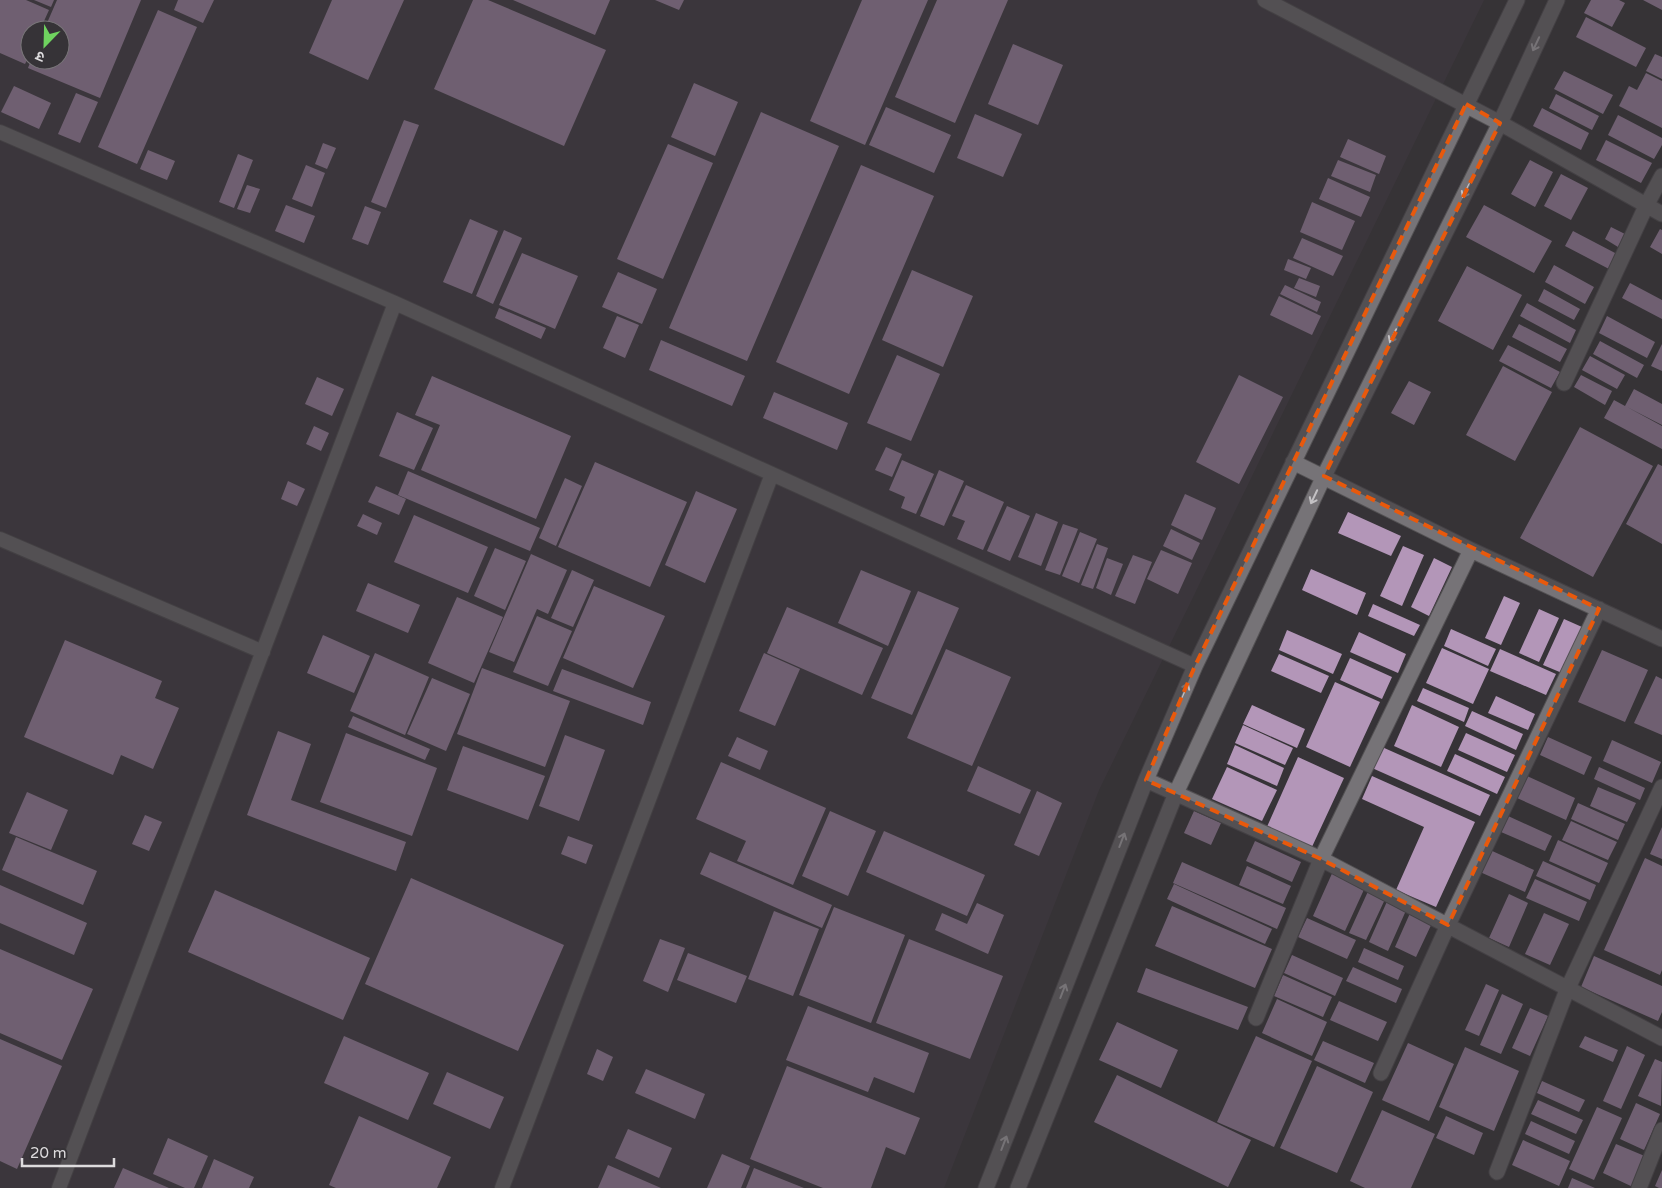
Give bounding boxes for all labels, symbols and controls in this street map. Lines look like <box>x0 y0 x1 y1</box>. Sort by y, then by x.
north arrow <box>20 20 70 70</box>
one-way arrow <box>1531 36 1541 51</box>
text: उ <box>32 47 47 66</box>
one-way arrow <box>1461 183 1471 198</box>
one-way arrow <box>1388 328 1397 343</box>
one-way arrow <box>1308 489 1318 504</box>
one-way arrow <box>1180 683 1190 698</box>
one-way arrow <box>1118 833 1128 848</box>
one-way arrow <box>1059 984 1068 1000</box>
one-way arrow <box>1000 1135 1009 1150</box>
scale bar <box>22 1136 115 1168</box>
text: 20 m <box>30 1144 67 1162</box>

